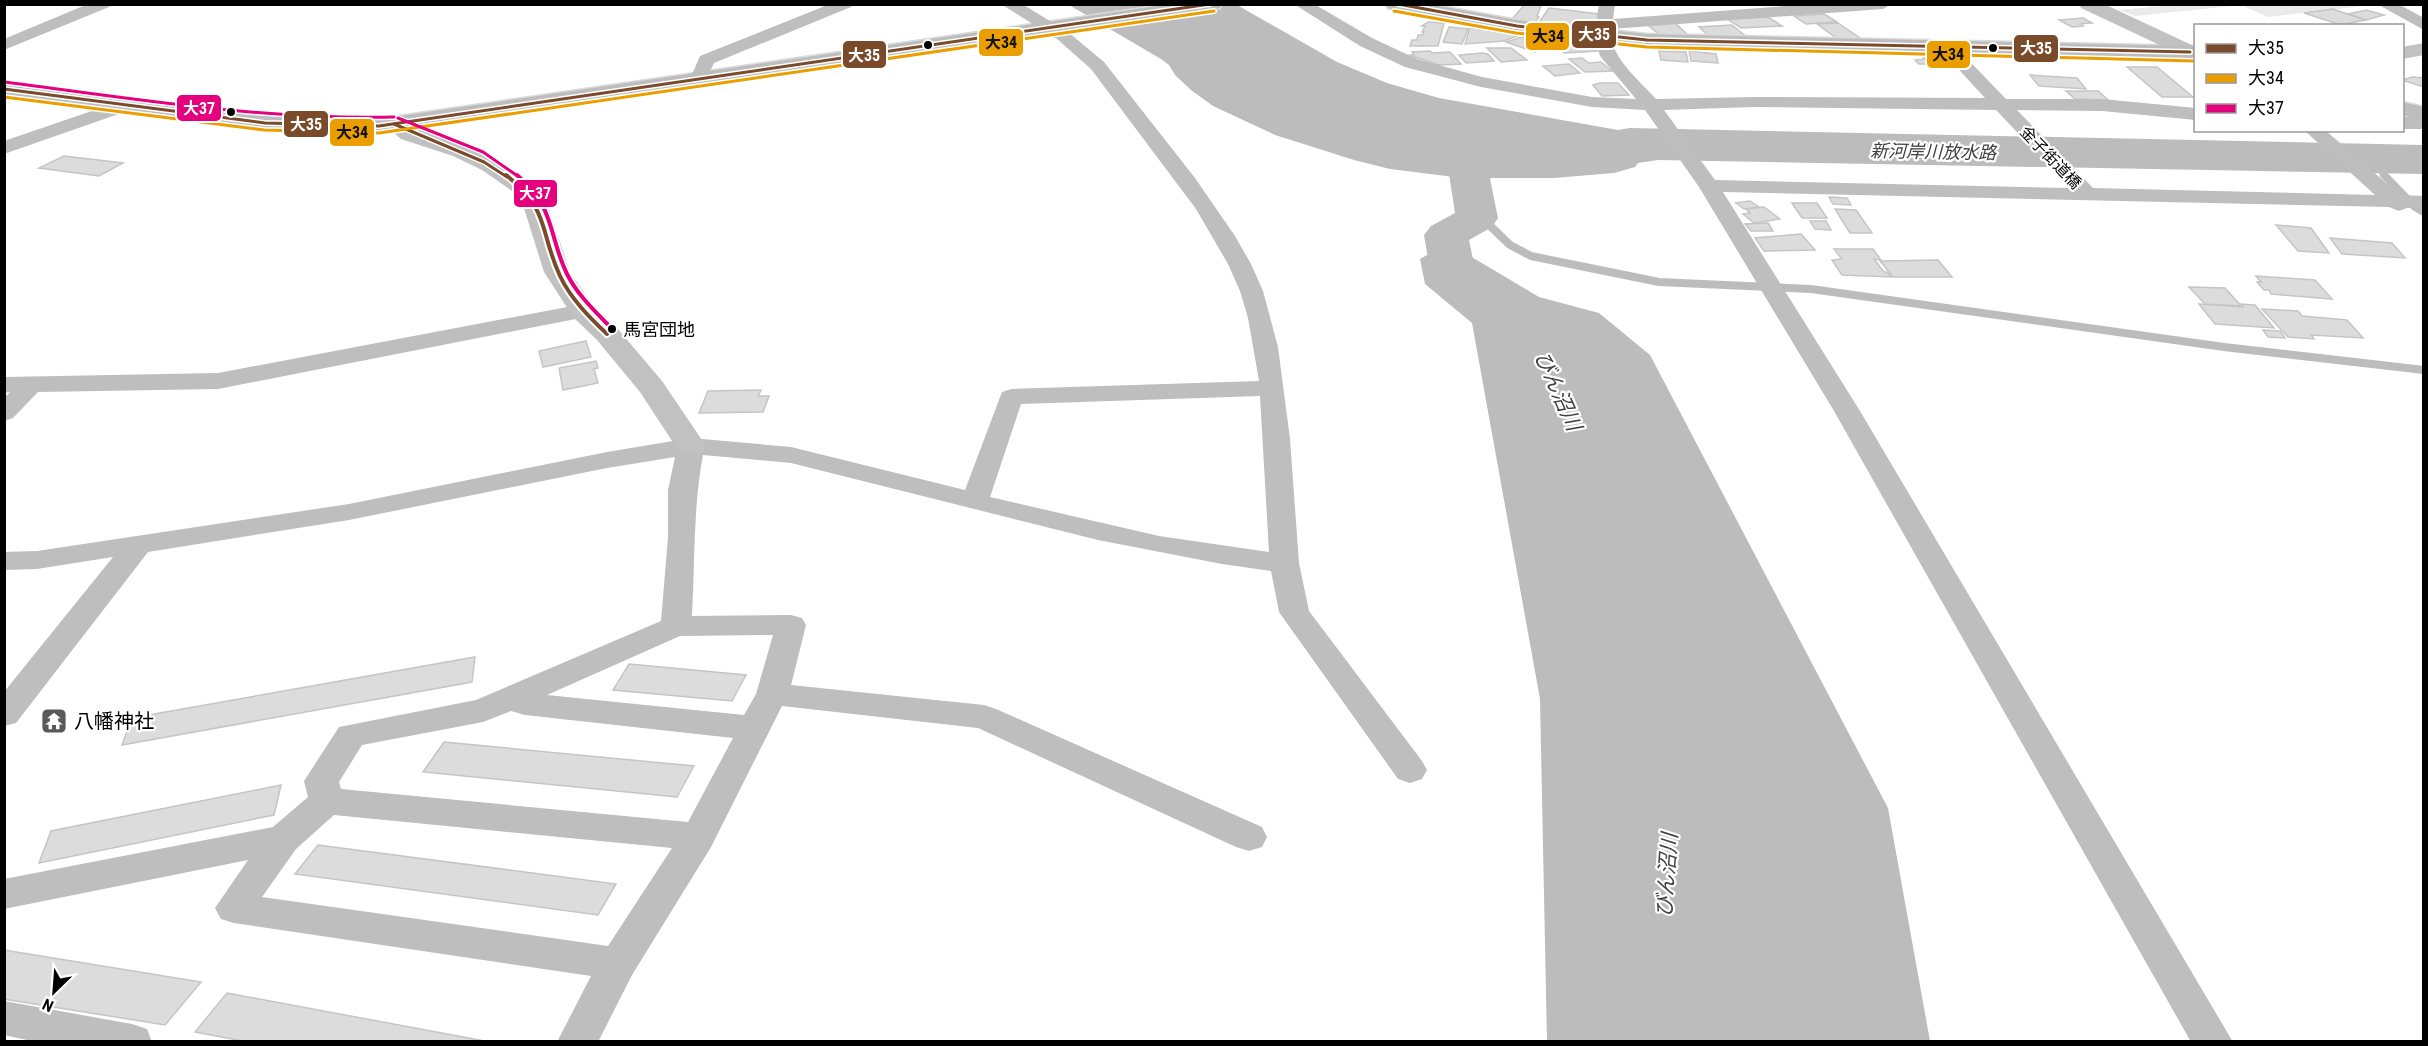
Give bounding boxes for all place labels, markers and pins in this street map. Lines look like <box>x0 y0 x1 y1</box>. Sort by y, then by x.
unlabelled marker <box>922 39 934 51</box>
unlabelled marker <box>1987 42 1999 54</box>
unlabelled marker <box>225 106 237 118</box>
place label: 馬宮団地 <box>623 319 695 340</box>
marker: 馬宮団地 <box>606 323 618 335</box>
temple icon: 八幡神社 <box>39 706 69 736</box>
place label: 八幡神社 <box>74 709 154 733</box>

